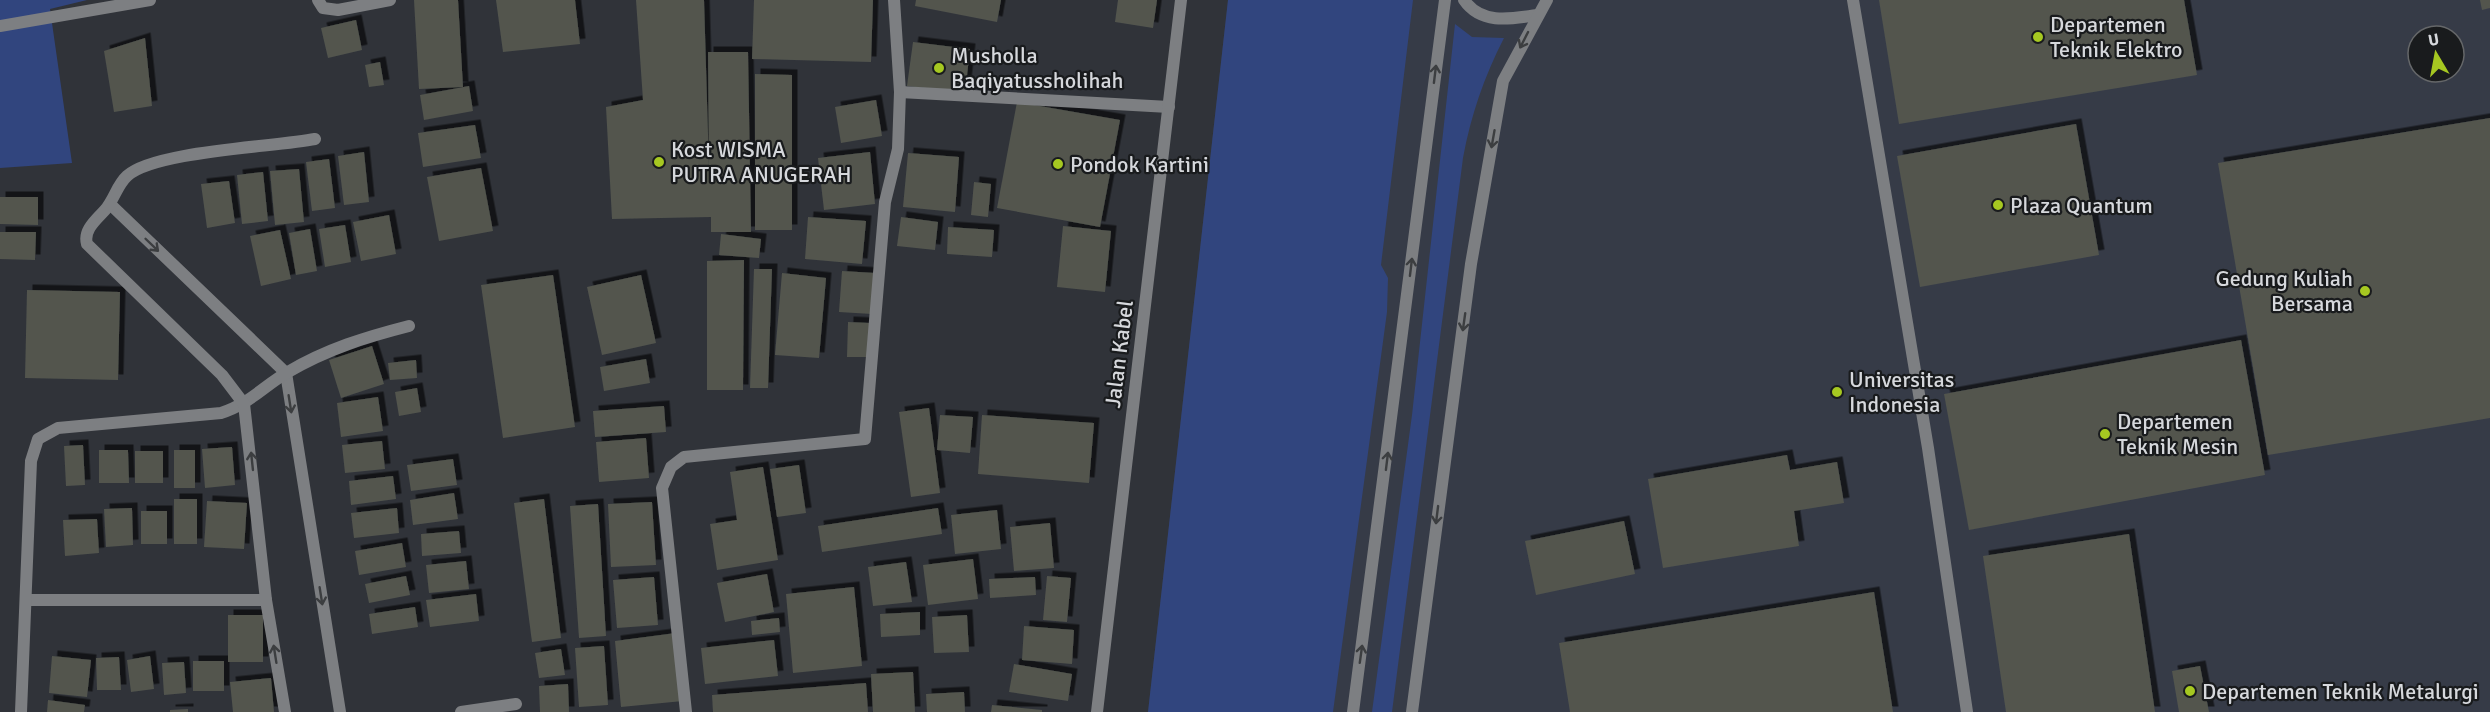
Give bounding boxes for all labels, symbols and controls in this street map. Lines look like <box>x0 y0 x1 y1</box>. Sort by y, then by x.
place label: Departemen Teknik Elektro <box>2050 11 2182 63</box>
north arrow <box>2406 24 2466 84</box>
text: U <box>2427 29 2441 51</box>
marker: Departemen Teknik Elektro <box>2031 30 2045 44</box>
one-way arrow <box>1518 31 1530 48</box>
place label: Musholla Baqiyatussholihah <box>951 42 1124 94</box>
marker: Musholla Baqiyatussholihah <box>932 61 946 75</box>
one-way arrow <box>1430 64 1441 84</box>
one-way arrow <box>1487 129 1498 148</box>
place label: Kost WISMA PUTRA ANUGERAH <box>671 136 852 188</box>
place label: Pondok Kartini <box>1070 151 1209 178</box>
marker: Kost WISMA PUTRA ANUGERAH <box>652 155 666 169</box>
marker: Pondok Kartini <box>1051 157 1065 171</box>
place label: Plaza Quantum <box>2010 192 2153 219</box>
marker: Plaza Quantum <box>1991 198 2005 212</box>
one-way arrow <box>145 237 160 252</box>
one-way arrow <box>1405 258 1416 278</box>
place label: Gedung Kuliah Bersama <box>2216 265 2353 317</box>
marker: Gedung Kuliah Bersama <box>2358 284 2372 298</box>
street label: Jalan Kabel <box>1099 299 1139 409</box>
one-way arrow <box>1458 311 1469 331</box>
place label: Universitas Indonesia <box>1849 366 1954 418</box>
marker: Universitas Indonesia <box>1830 385 1844 399</box>
one-way arrow <box>285 393 296 413</box>
place label: Departemen Teknik Mesin <box>2117 408 2238 460</box>
marker: Departemen Teknik Mesin <box>2098 427 2112 441</box>
one-way arrow <box>246 451 257 471</box>
one-way arrow <box>1381 451 1392 471</box>
one-way arrow <box>1431 504 1442 524</box>
one-way arrow <box>316 586 327 605</box>
one-way arrow <box>270 645 281 665</box>
one-way arrow <box>1355 645 1366 664</box>
place label: Departemen Teknik Metalurgi <box>2202 678 2479 705</box>
marker: Departemen Teknik Metalurgi <box>2183 684 2197 698</box>

